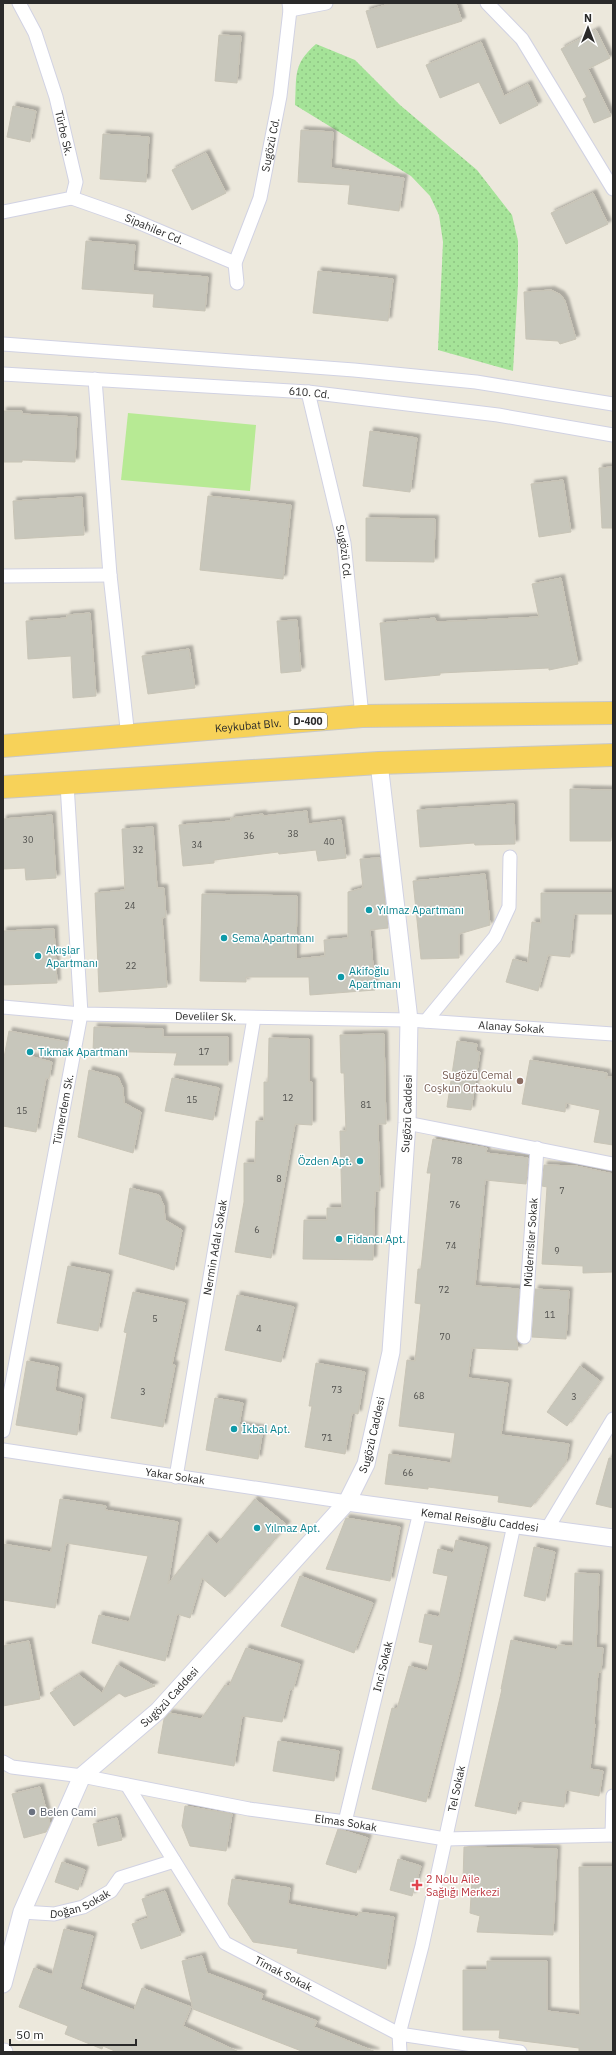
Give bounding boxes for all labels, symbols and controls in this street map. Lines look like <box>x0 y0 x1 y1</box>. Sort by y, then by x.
north arrow <box>568 8 608 48</box>
text: N <box>584 11 592 25</box>
street label: Türbe Sk. <box>52 109 76 157</box>
street label: Sugözü Cd. <box>258 117 283 173</box>
street label: Sipahiler Cd. <box>123 210 186 248</box>
street label: 610. Cd. <box>288 384 331 402</box>
street label: Sugözü Cd. <box>333 523 355 580</box>
road number: D-400 <box>289 713 327 729</box>
street label: Keykubat Blv. <box>214 716 282 735</box>
house number: 38 <box>288 828 298 839</box>
house number: 36 <box>244 830 254 841</box>
house number: 30 <box>23 834 33 845</box>
house number: 40 <box>324 836 334 847</box>
house number: 34 <box>192 839 202 850</box>
house number: 32 <box>133 844 143 855</box>
house number: 24 <box>125 900 135 911</box>
place label: Yılmaz Apartmanı <box>377 903 464 917</box>
marker: Yılmaz Apartmanı <box>364 905 374 915</box>
place label: Sema Apartmanı <box>232 931 314 945</box>
marker: Sema Apartmanı <box>219 933 229 943</box>
place label: Akışlar Apartmanı <box>46 943 98 970</box>
marker: Akışlar Apartmanı <box>33 951 43 961</box>
house number: 22 <box>126 960 136 971</box>
place label: Akifoğlu Apartmanı <box>349 964 401 991</box>
marker: Akifoğlu Apartmanı <box>336 972 346 982</box>
street label: Develiler Sk. <box>175 1009 236 1024</box>
street label: Alanay Sokak <box>478 1018 545 1036</box>
place label: Tıkmak Apartmanı <box>38 1045 128 1059</box>
house number: 17 <box>199 1046 209 1057</box>
marker: Tıkmak Apartmanı <box>25 1047 35 1057</box>
place label: Sugözü Cemal Coşkun Ortaokulu <box>424 1068 512 1095</box>
street label: Tümerdem Sk. <box>50 1073 77 1146</box>
street label: Sugözü Caddesi <box>398 1075 415 1153</box>
marker: Sugözü Cemal Coşkun Ortaokulu <box>515 1076 525 1086</box>
house number: 12 <box>283 1092 293 1103</box>
house number: 15 <box>187 1094 197 1105</box>
house number: 81 <box>361 1099 371 1110</box>
house number: 15 <box>17 1105 27 1116</box>
place label: Özden Apt. <box>298 1154 352 1168</box>
house number: 78 <box>452 1155 462 1166</box>
marker: Özden Apt. <box>355 1156 365 1166</box>
house number: 8 <box>276 1173 282 1184</box>
house number: 7 <box>559 1185 565 1196</box>
street label: Müderrisler Sokak <box>520 1197 541 1287</box>
street label: Nermin Adalı Sokak <box>200 1198 230 1296</box>
house number: 76 <box>450 1199 460 1210</box>
house number: 6 <box>254 1224 260 1235</box>
place label: Fidancı Apt. <box>347 1232 406 1246</box>
marker: Fidancı Apt. <box>334 1234 344 1244</box>
house number: 74 <box>446 1240 456 1251</box>
house number: 9 <box>554 1245 560 1256</box>
house number: 72 <box>439 1284 449 1295</box>
house number: 11 <box>545 1309 555 1320</box>
house number: 5 <box>152 1313 158 1324</box>
house number: 4 <box>256 1323 262 1334</box>
house number: 70 <box>440 1331 450 1342</box>
house number: 73 <box>332 1384 342 1395</box>
house number: 3 <box>140 1386 146 1397</box>
house number: 68 <box>414 1390 424 1401</box>
house number: 3 <box>571 1391 577 1402</box>
street label: Sugözü Caddesi <box>356 1395 388 1476</box>
place label: İkbal Apt. <box>242 1422 290 1436</box>
marker: İkbal Apt. <box>229 1424 239 1434</box>
house number: 71 <box>322 1432 332 1443</box>
street label: Yakar Sokak <box>144 1465 206 1487</box>
house number: 66 <box>403 1467 413 1478</box>
street label: Kemal Reisoğlu Caddesi <box>420 1505 539 1535</box>
place label: Yılmaz Apt. <box>265 1521 320 1535</box>
marker: Yılmaz Apt. <box>252 1523 262 1533</box>
street label: Inci Sokak <box>370 1640 396 1693</box>
street label: Sugözü Caddesi <box>137 1664 201 1730</box>
street label: Tel Sokak <box>444 1764 468 1813</box>
place label: Belen Cami <box>40 1805 96 1819</box>
marker: Belen Cami <box>27 1807 37 1817</box>
street label: Elmas Sokak <box>314 1811 378 1834</box>
place label: 2 Nolu Aile Sağlığı Merkezi <box>426 1872 500 1899</box>
marker: 2 Nolu Aile Sağlığı Merkezi <box>411 1879 423 1891</box>
street label: Doğan Sokak <box>49 1886 113 1921</box>
street label: Timak Sokak <box>252 1953 315 1995</box>
scale bar <box>10 2021 136 2047</box>
text: 50 m <box>16 2027 44 2042</box>

